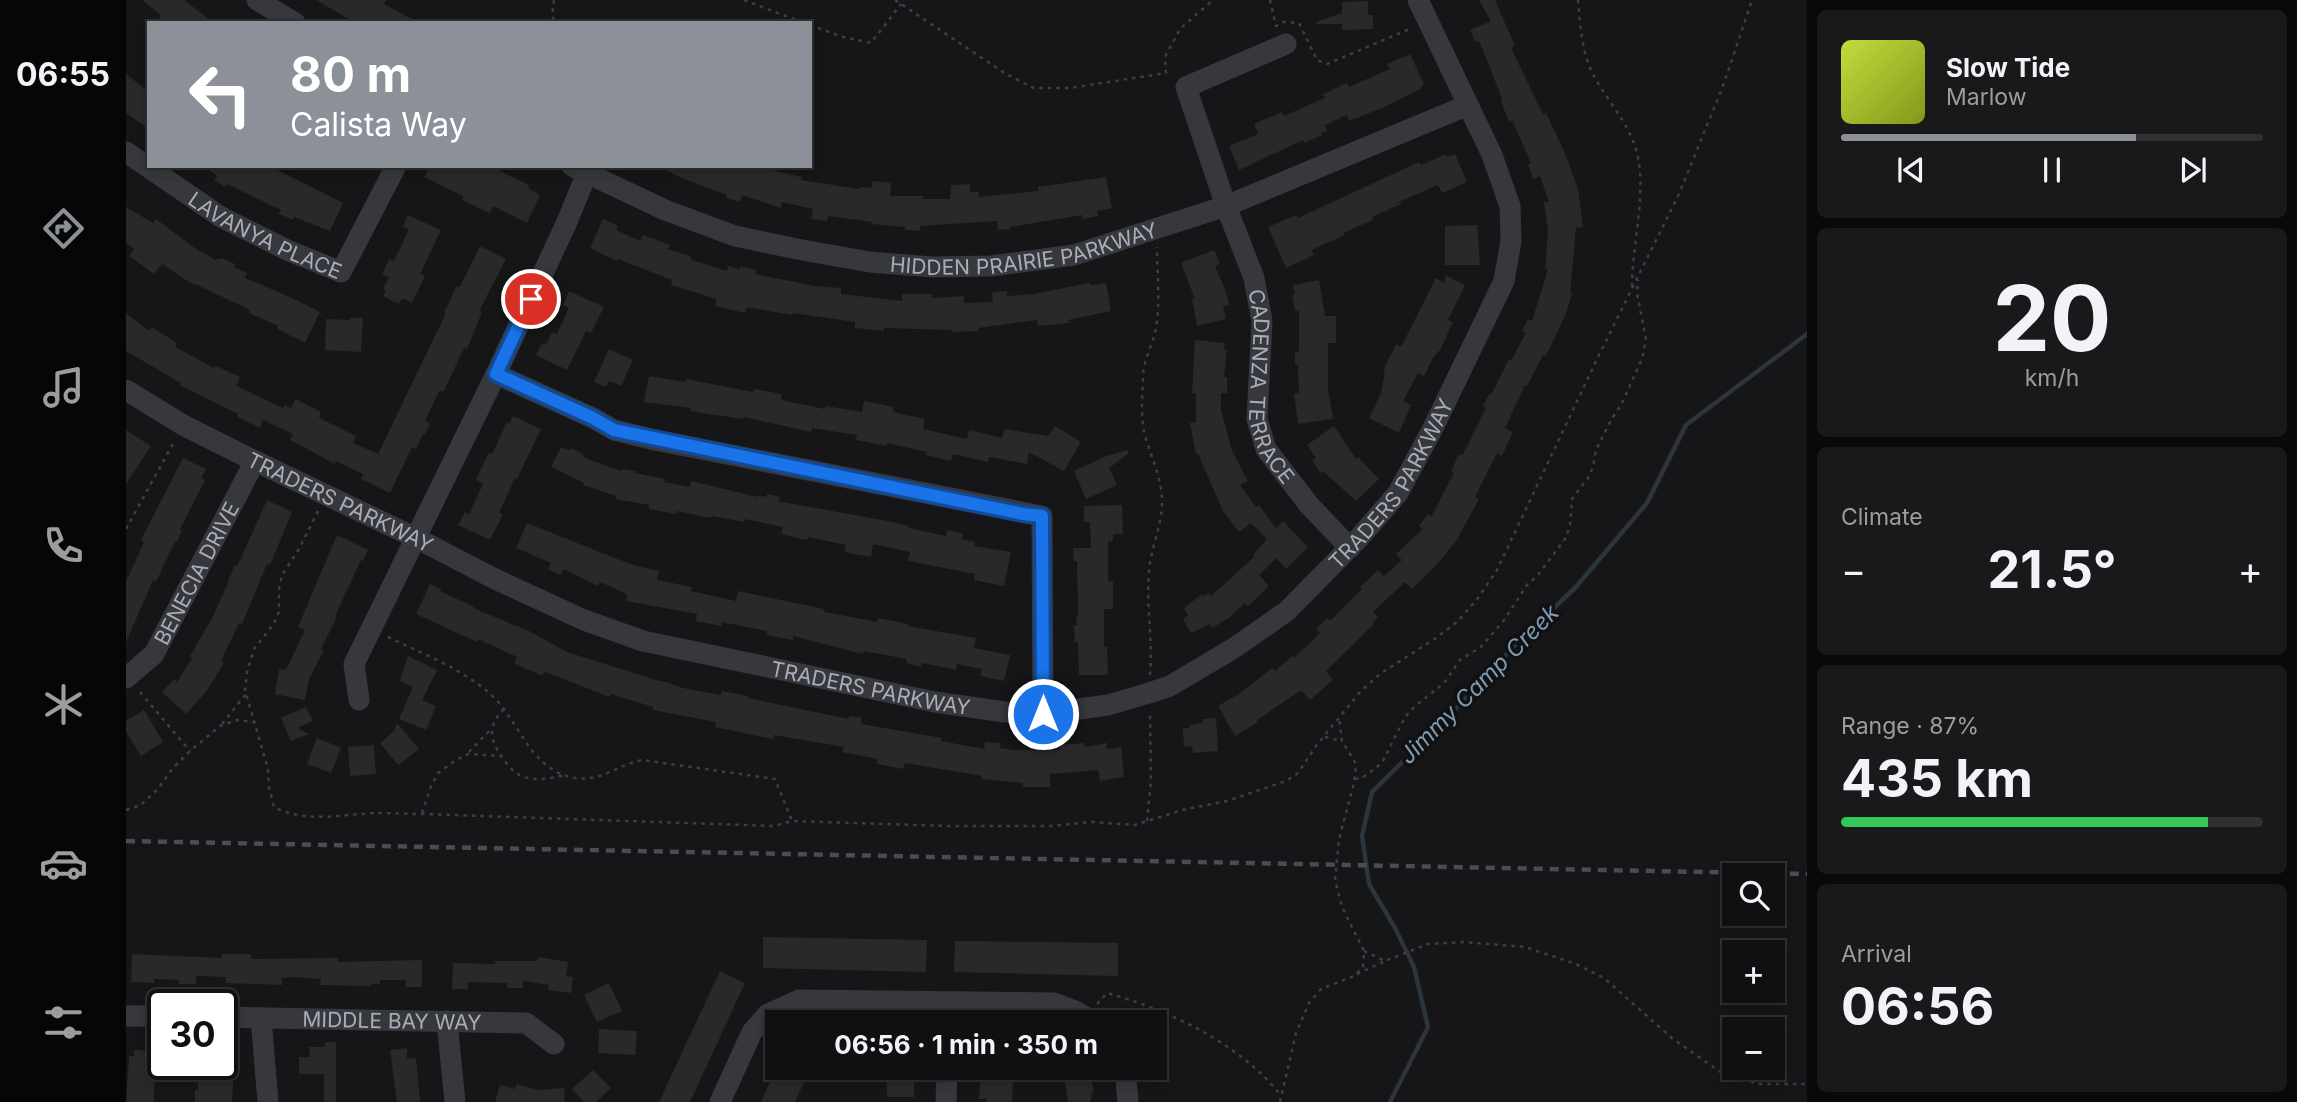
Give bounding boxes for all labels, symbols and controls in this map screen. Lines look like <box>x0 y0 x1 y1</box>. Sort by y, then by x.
text: 80 m <box>290 45 411 104</box>
icon: left <box>175 49 266 140</box>
text: Slow Tide <box>1946 52 2070 83</box>
text: 06:55 <box>16 55 110 94</box>
text: Marlow <box>1946 83 2026 111</box>
text: Calista Way <box>290 105 467 144</box>
icon: previous <box>1892 151 1930 189</box>
icon: pause <box>2033 151 2071 189</box>
icon: next <box>2174 151 2212 189</box>
street label: LAVANYA PLACE <box>184 186 346 284</box>
icon: directions <box>39 204 88 253</box>
street label: HIDDEN PRAIRIE PARKWAY <box>889 216 1160 280</box>
text: 20 <box>1993 263 2111 373</box>
pin <box>501 269 561 329</box>
icon: arrive <box>512 280 550 318</box>
street label: CADENZA TERRACE <box>1244 287 1300 488</box>
icon: music <box>39 363 88 412</box>
text: km/h <box>2025 364 2079 392</box>
street label: TRADERS PARKWAY <box>1323 394 1458 574</box>
street label: TRADERS PARKWAY <box>243 447 437 557</box>
street label: BENECIA DRIVE <box>149 498 244 649</box>
text: Climate <box>1841 503 1923 531</box>
icon: phone <box>39 521 88 570</box>
text: 21.5° <box>1987 538 2117 601</box>
text: − <box>1841 547 1866 593</box>
text: + <box>2238 547 2263 593</box>
water label: Jimmy Camp Creek <box>1393 598 1565 770</box>
street label: TRADERS PARKWAY <box>769 656 972 719</box>
position arrow <box>1006 677 1080 751</box>
icon: climate <box>39 680 88 729</box>
text: Range · 87% <box>1841 712 1979 740</box>
text: 435 km <box>1841 747 2033 810</box>
icon: car <box>39 839 88 888</box>
map controls <box>1722 863 1785 1080</box>
button: search <box>1722 863 1785 926</box>
button: + <box>1722 940 1785 1003</box>
text: Arrival <box>1841 940 1912 968</box>
text: 06:56 <box>1841 975 1994 1038</box>
speed limit sign: 30 <box>147 989 238 1080</box>
icon: filters <box>39 998 88 1047</box>
street label: MIDDLE BAY WAY <box>302 1006 482 1035</box>
button: − <box>1722 1017 1785 1080</box>
text: 06:56 · 1 min · 350 m <box>834 1029 1098 1060</box>

